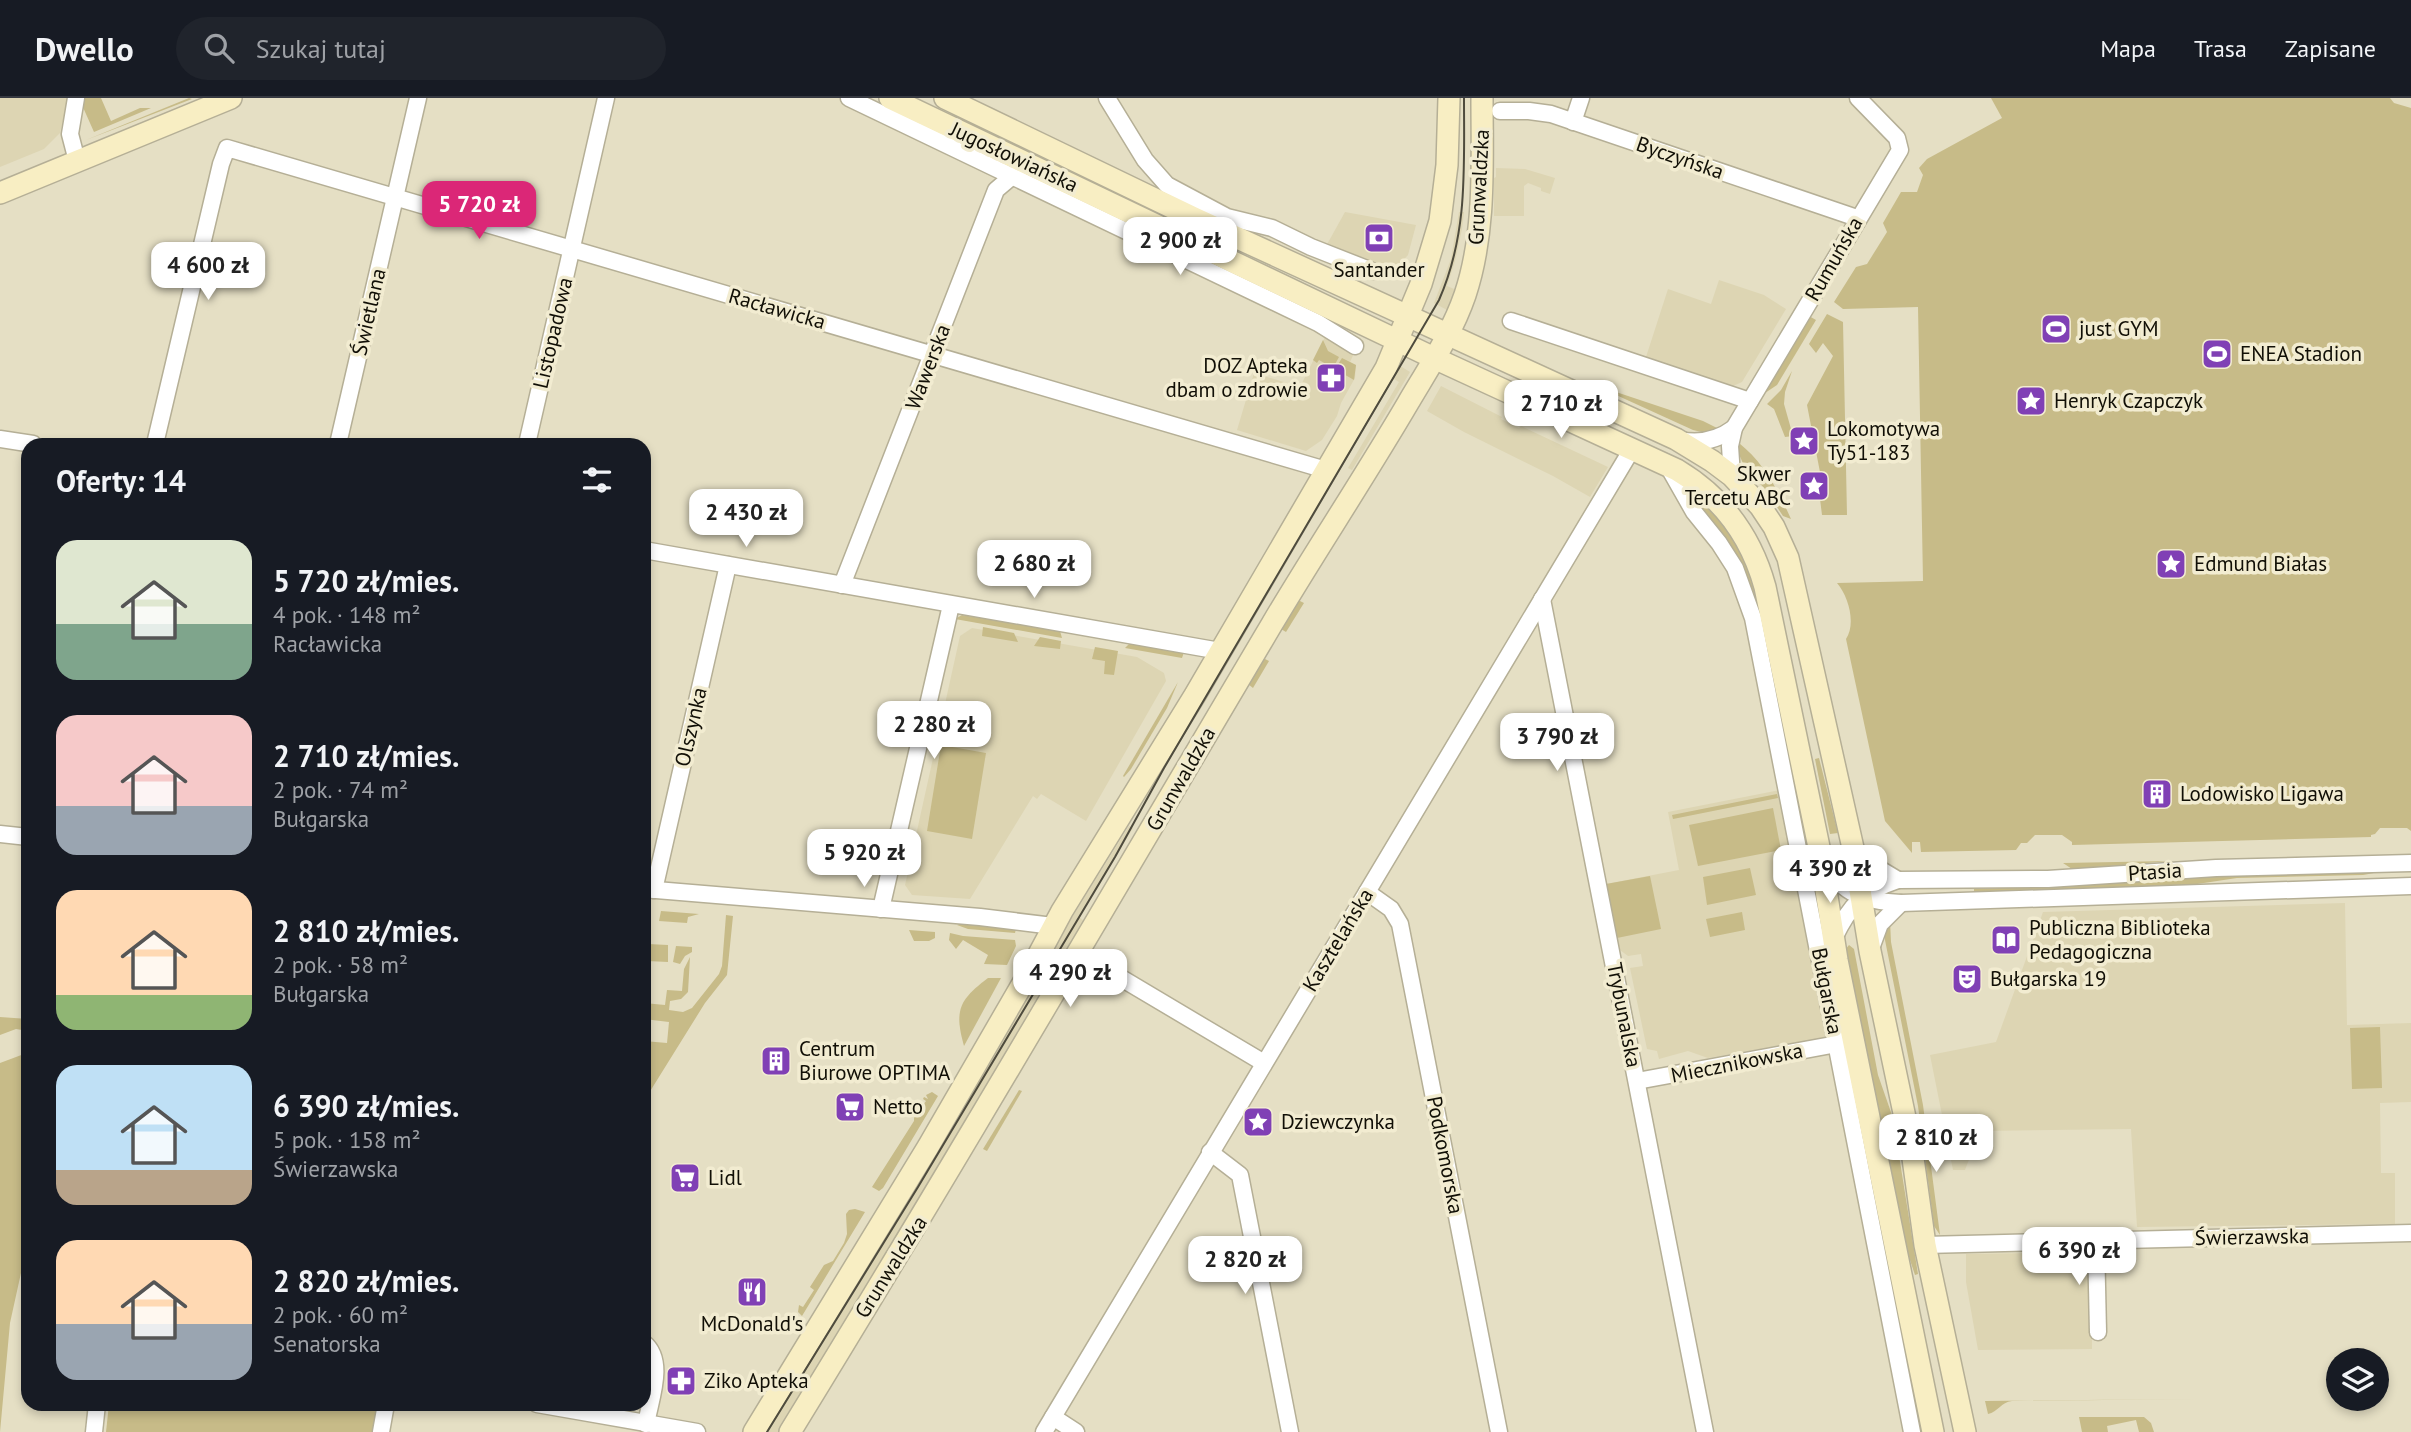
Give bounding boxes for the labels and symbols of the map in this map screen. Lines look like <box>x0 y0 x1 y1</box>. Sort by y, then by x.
street label: Jugosłowiańska <box>945 115 1083 198</box>
street label: Grunwaldzka <box>1462 128 1495 246</box>
street label: Byczyńska <box>1633 130 1727 185</box>
pin: 5 720 zł <box>407 181 551 241</box>
street label: Rumuńska <box>1799 212 1868 306</box>
pin: 2 900 zł <box>1108 218 1252 277</box>
bank icon: Santander <box>1362 221 1396 255</box>
pin: 4 600 zł <box>136 242 280 302</box>
place label: Santander <box>1333 256 1425 283</box>
street label: Świetlana <box>345 266 392 358</box>
street label: Listopadowa <box>527 275 578 391</box>
street label: Racławicka <box>725 282 829 335</box>
sports icon: just GYM <box>2039 312 2073 346</box>
place label: just GYM <box>2079 315 2159 342</box>
street label: Wawerska <box>899 320 956 413</box>
sports icon: ENEA Stadion <box>2200 337 2234 371</box>
place label: ENEA Stadion <box>2240 340 2362 367</box>
place label: DOZ Apteka dbam o zdrowie <box>1165 352 1308 403</box>
pharmacy icon: DOZ Apteka dbam o zdrowie <box>1314 361 1348 395</box>
pin: 2 710 zł <box>1489 380 1633 440</box>
place icon: Henryk Czapczyk <box>2014 384 2048 418</box>
place label: Henryk Czapczyk <box>2054 387 2203 414</box>
place label: Lokomotywa Ty51-183 <box>1827 415 1940 466</box>
place icon: Lokomotywa Ty51-183 <box>1787 424 1821 458</box>
place label: Skwer Tercetu ABC <box>1685 460 1791 511</box>
place icon: Skwer Tercetu ABC <box>1797 469 1831 503</box>
pin: 2 430 zł <box>674 490 818 549</box>
pin: 2 680 zł <box>962 540 1106 600</box>
place icon: Edmund Białas <box>2154 547 2188 581</box>
place label: Edmund Białas <box>2194 550 2327 577</box>
street label: Olszynka <box>668 685 713 769</box>
pin: 2 280 zł <box>862 702 1006 761</box>
pin: 3 790 zł <box>1485 714 1629 773</box>
street label: Grunwaldzka <box>1140 722 1221 836</box>
building icon: Lodowisko Ligawa <box>2140 777 2174 811</box>
place label: Lodowisko Ligawa <box>2180 780 2344 807</box>
pin: 5 920 zł <box>792 830 936 889</box>
pin: 4 390 zł <box>1758 846 1902 905</box>
street label: Ptasia <box>2127 856 2183 887</box>
street label: Kasztelańska <box>1296 883 1379 996</box>
place label: Publiczna Biblioteka Pedagogiczna <box>2029 914 2211 965</box>
library icon: Publiczna Biblioteka Pedagogiczna <box>1989 923 2023 957</box>
street label: Bułgarska <box>1806 945 1849 1037</box>
pin: 4 290 zł <box>998 950 1142 1009</box>
street label: Trybunalska <box>1601 960 1648 1070</box>
theatre icon: Bułgarska 19 <box>1950 962 1984 996</box>
place label: Bułgarska 19 <box>1990 965 2106 992</box>
place label: Centrum Biurowe OPTIMA <box>799 1035 951 1086</box>
street label: Miecznikowska <box>1669 1036 1805 1089</box>
building icon: Centrum Biurowe OPTIMA <box>759 1044 793 1078</box>
supermarket icon: Netto <box>833 1090 867 1124</box>
place label: Netto <box>873 1093 923 1120</box>
street label: Podkomorska <box>1421 1094 1470 1216</box>
place icon: Dziewczynka <box>1241 1105 1275 1139</box>
place label: Dziewczynka <box>1281 1108 1395 1135</box>
pin: 2 810 zł <box>1864 1114 2008 1174</box>
supermarket icon: Lidl <box>668 1161 702 1195</box>
place label: Lidl <box>708 1164 742 1191</box>
street label: Grunwaldzka <box>848 1210 933 1323</box>
street label: Świerzawska <box>2194 1222 2310 1251</box>
pin: 6 390 zł <box>2007 1228 2151 1287</box>
pin: 2 820 zł <box>1173 1236 1317 1296</box>
restaurant icon: McDonald's <box>735 1275 769 1309</box>
place label: McDonald's <box>701 1310 803 1337</box>
pharmacy icon: Ziko Apteka <box>664 1364 698 1398</box>
place label: Ziko Apteka <box>704 1367 809 1394</box>

